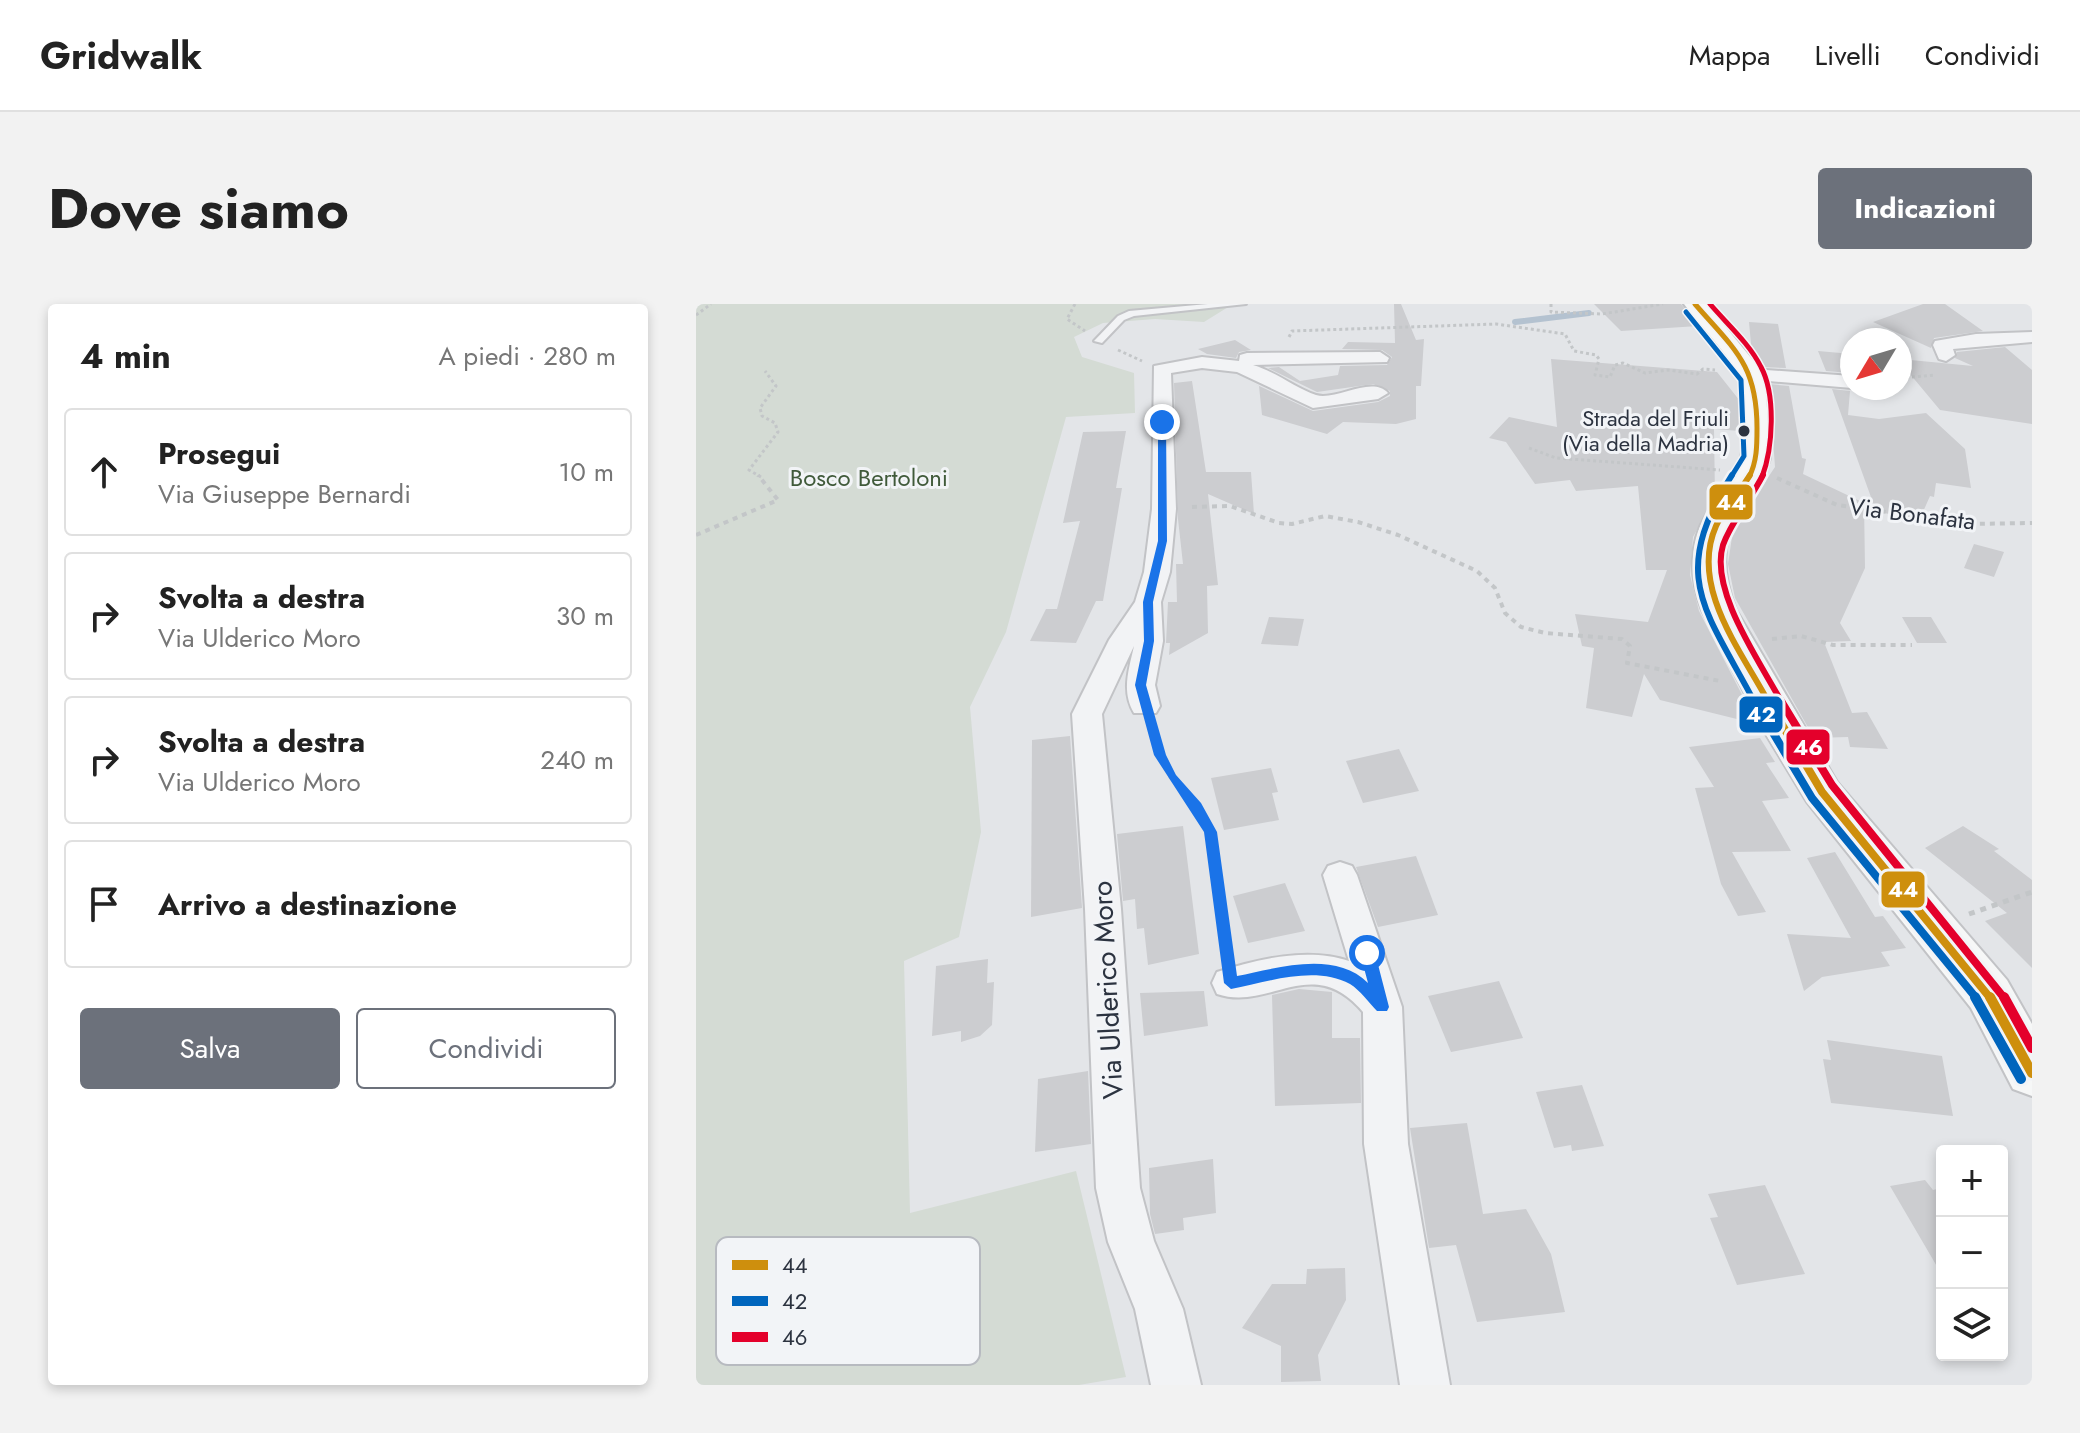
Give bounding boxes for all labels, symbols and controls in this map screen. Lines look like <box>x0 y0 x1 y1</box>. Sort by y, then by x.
text: Gridwalk <box>40 28 202 83</box>
text: Mappa <box>1689 35 1770 76</box>
text: Livelli <box>1814 35 1881 76</box>
text: Condividi <box>1925 35 2040 76</box>
text: Dove siamo <box>48 168 349 249</box>
button: Indicazioni <box>1818 168 2032 249</box>
north arrow <box>1840 328 1912 400</box>
text: 4 min <box>80 332 171 381</box>
text: A piedi · 280 m <box>438 337 616 375</box>
place label: Strada del Friuli (Via della Madria) <box>1562 402 1729 459</box>
route end <box>1144 404 1180 440</box>
marker: Strada del Friuli (Via della Madria) <box>1736 423 1752 439</box>
text: Prosegui <box>158 432 280 475</box>
icon: ahead <box>82 450 126 494</box>
text: 10 m <box>559 453 614 491</box>
park label: Bosco Bertoloni <box>790 460 948 495</box>
text: Via Giuseppe Bernardi <box>158 475 411 513</box>
line badge: 44 <box>1708 483 1754 521</box>
text: 44 <box>1716 486 1746 518</box>
street label: Via Bonafata <box>1847 488 1977 539</box>
text: Svolta a destra <box>158 576 365 619</box>
icon: right <box>82 594 126 638</box>
text: 30 m <box>556 597 614 635</box>
text: Via Ulderico Moro <box>158 619 361 657</box>
line badge: 42 <box>1738 695 1784 734</box>
text: 42 <box>1746 698 1776 730</box>
text: Svolta a destra <box>158 720 365 763</box>
line badge: 46 <box>1785 728 1831 766</box>
text: 46 <box>1793 731 1823 763</box>
icon: right <box>82 738 126 782</box>
text: 240 m <box>540 741 614 779</box>
text: Via Ulderico Moro <box>158 763 361 801</box>
line badge: 44 <box>1880 870 1926 909</box>
text: 44 <box>1888 873 1918 905</box>
street label: Via Ulderico Moro <box>1081 880 1134 1100</box>
icon: arrive <box>82 882 126 926</box>
text: Arrivo a destinazione <box>158 883 457 926</box>
route start <box>1349 935 1385 971</box>
button: Salva <box>80 1008 340 1089</box>
button: Condividi <box>356 1008 616 1089</box>
map controls <box>1936 1145 2008 1361</box>
button: + <box>1936 1145 2008 1217</box>
button: − <box>1936 1217 2008 1289</box>
legend <box>716 1237 980 1365</box>
text: 44 <box>782 1249 808 1281</box>
text: 42 <box>782 1285 807 1317</box>
button: layers <box>1936 1289 2008 1361</box>
text: 46 <box>782 1321 808 1353</box>

